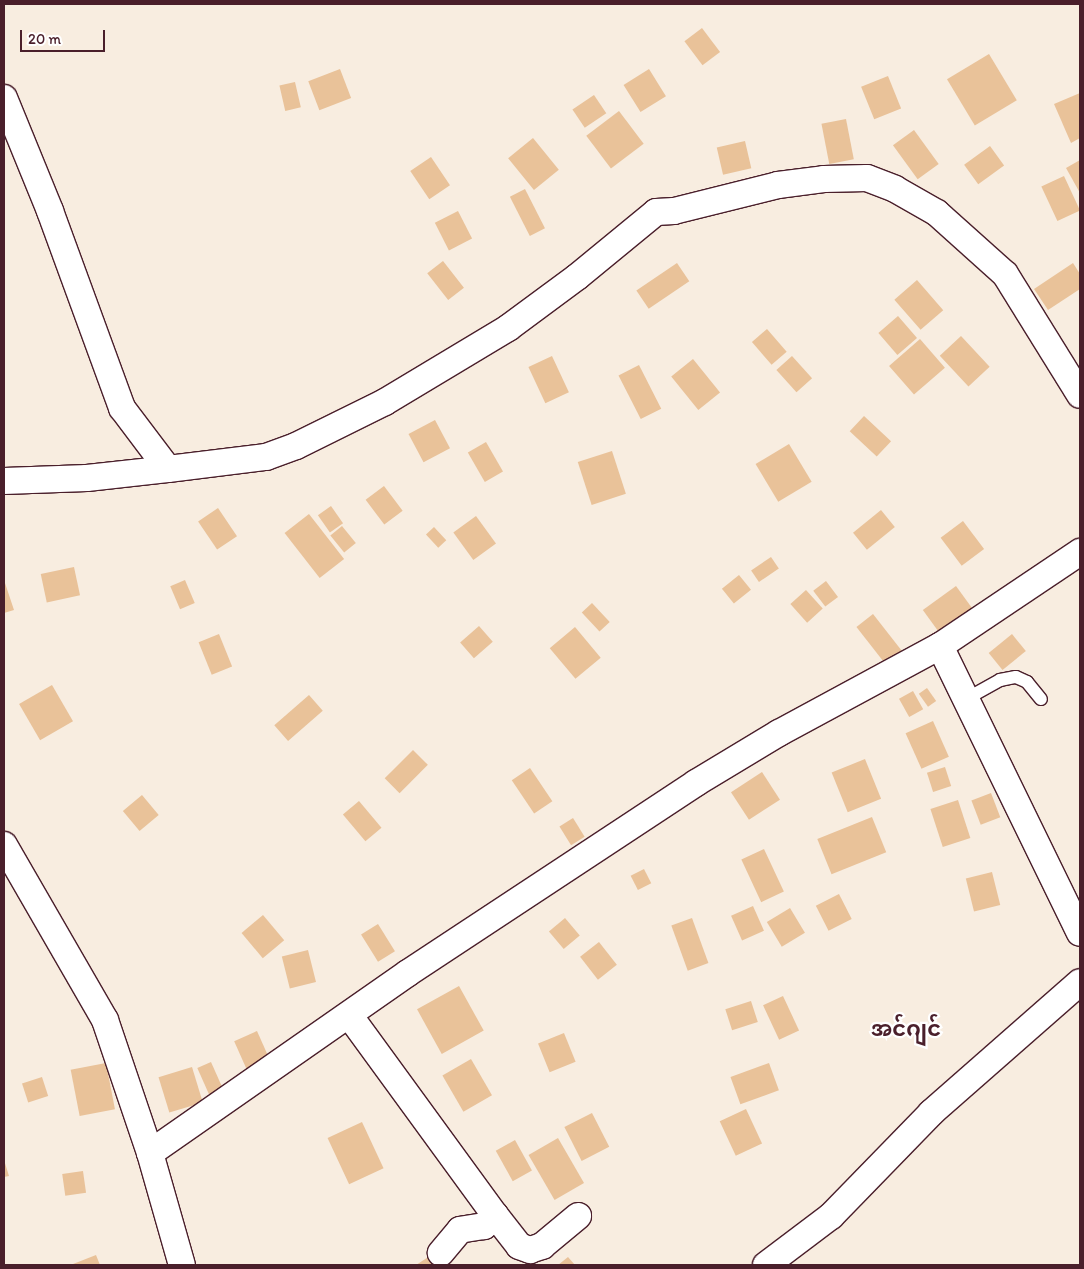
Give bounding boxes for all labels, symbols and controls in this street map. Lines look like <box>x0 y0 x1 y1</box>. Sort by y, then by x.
scale bar <box>22 20 108 52</box>
text: 20 m <box>28 30 61 48</box>
district label: အင်ဂျင် <box>871 1016 941 1042</box>

